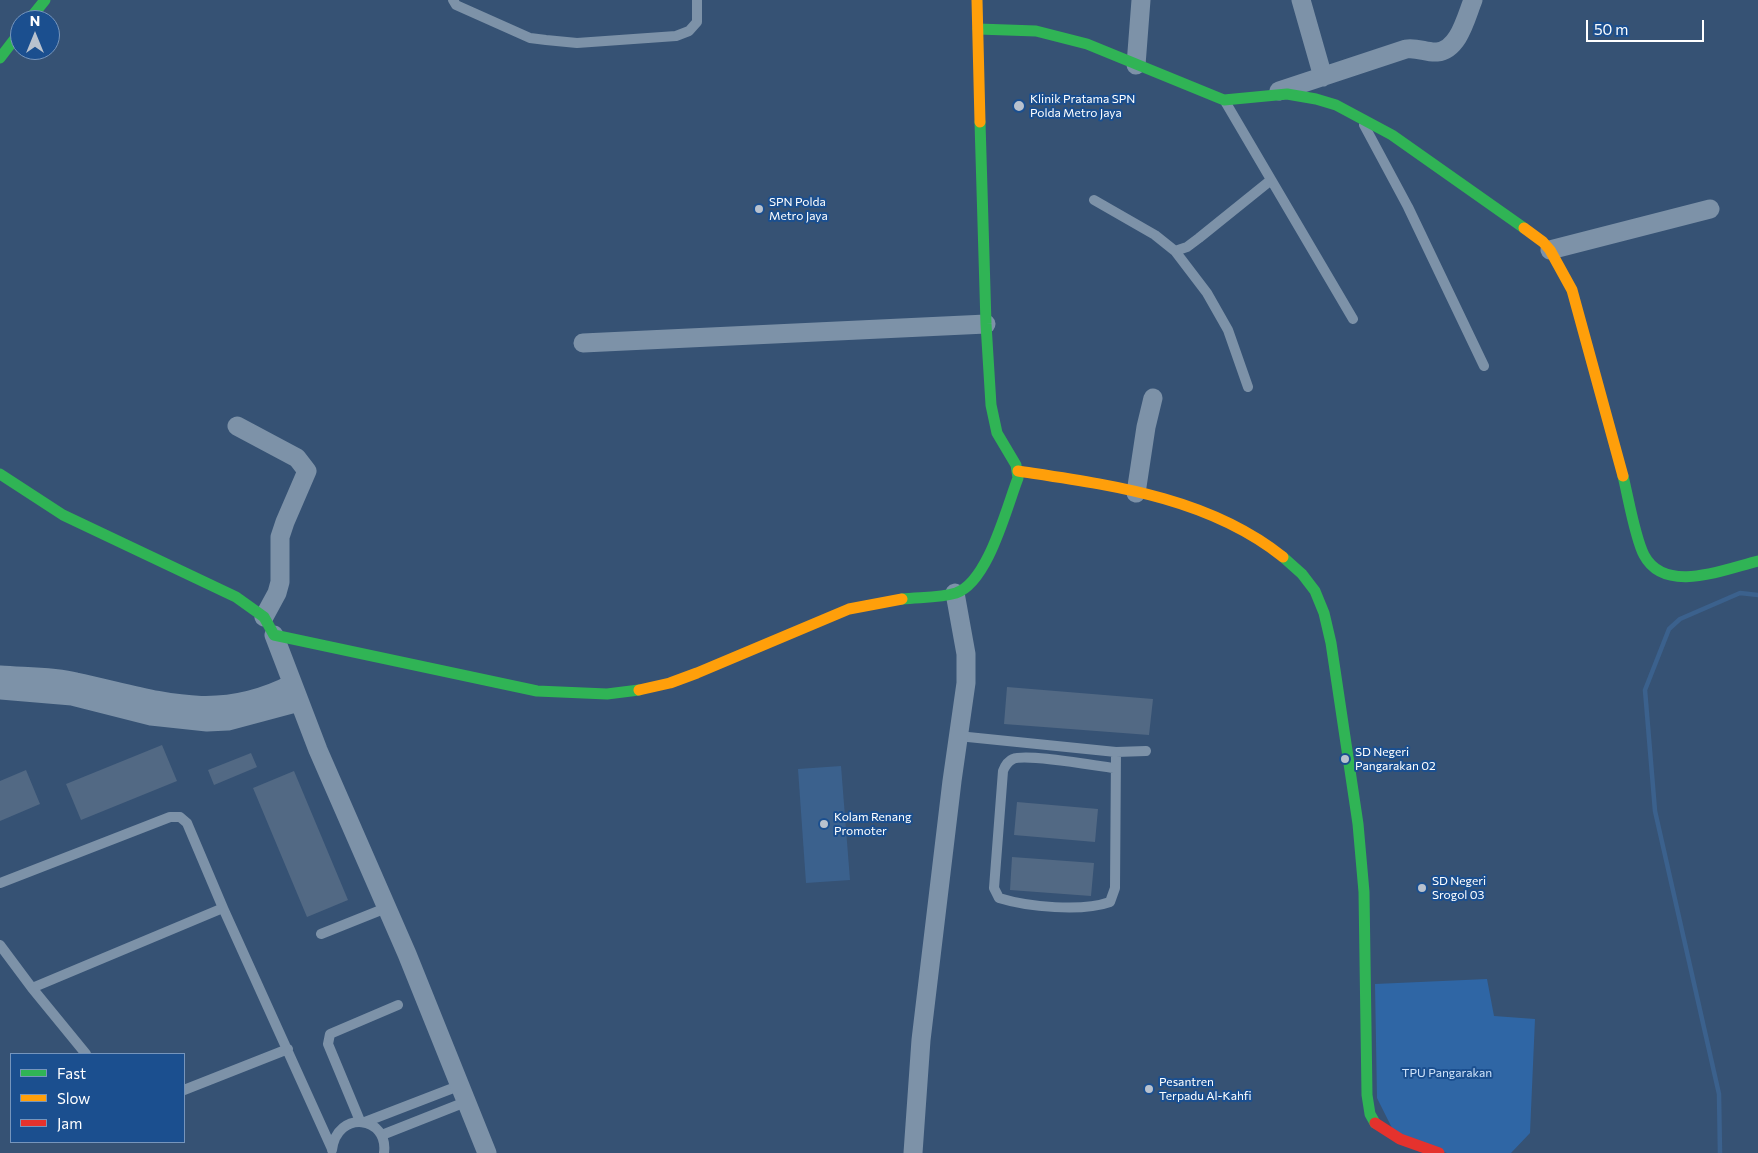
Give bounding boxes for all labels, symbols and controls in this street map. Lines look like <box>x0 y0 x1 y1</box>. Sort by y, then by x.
north arrow <box>10 10 60 60</box>
scale bar <box>1588 10 1706 42</box>
text: N <box>30 12 40 29</box>
text: 50 m <box>1594 20 1628 38</box>
place label: Klinik Pratama SPN Polda Metro Jaya <box>1030 92 1135 120</box>
marker: Klinik Pratama SPN Polda Metro Jaya <box>1012 99 1026 113</box>
place label: SPN Polda Metro Jaya <box>769 195 828 223</box>
marker: SPN Polda Metro Jaya <box>753 203 765 215</box>
place label: SD Negeri Pangarakan 02 <box>1355 745 1436 773</box>
marker: SD Negeri Pangarakan 02 <box>1339 753 1351 765</box>
place label: Kolam Renang Promoter <box>834 810 911 838</box>
marker: Kolam Renang Promoter <box>818 818 830 830</box>
place label: SD Negeri Srogol 03 <box>1432 874 1486 902</box>
marker: SD Negeri Srogol 03 <box>1416 882 1428 894</box>
legend <box>10 1053 185 1143</box>
text: Fast <box>57 1064 86 1082</box>
park label: TPU Pangarakan <box>1402 1066 1492 1080</box>
place label: Pesantren Terpadu Al-Kahfi <box>1159 1075 1252 1103</box>
marker: Pesantren Terpadu Al-Kahfi <box>1143 1083 1155 1095</box>
text: Slow <box>57 1089 90 1107</box>
text: Jam <box>57 1114 82 1132</box>

